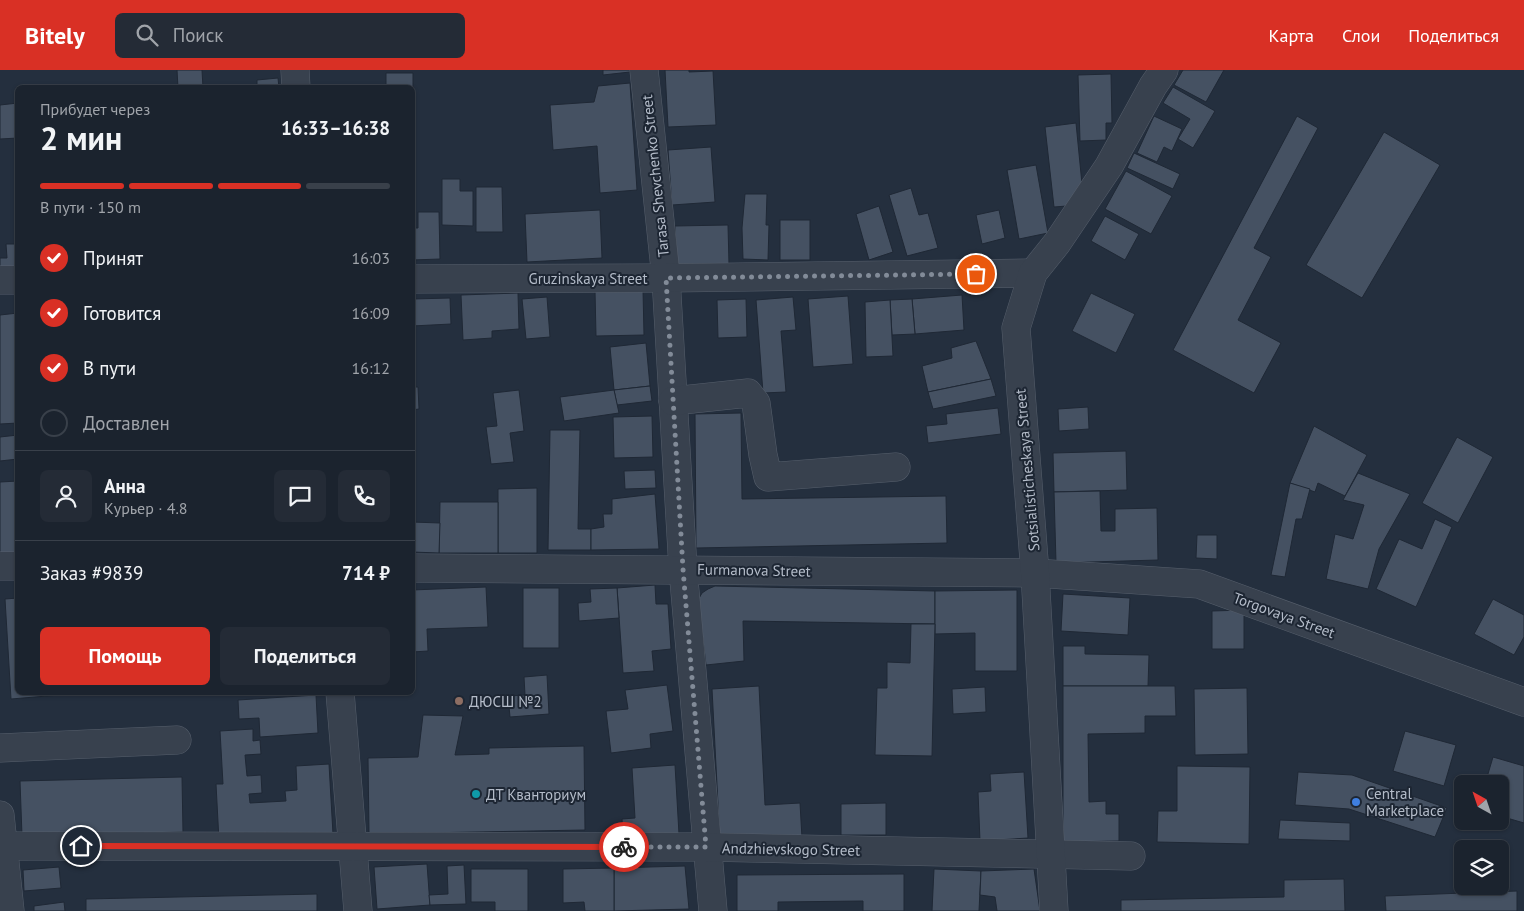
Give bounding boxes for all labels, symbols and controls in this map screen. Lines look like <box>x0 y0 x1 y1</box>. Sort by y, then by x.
search box <box>115 13 465 58</box>
text: Bitely <box>25 20 85 51</box>
icon: search <box>133 21 161 49</box>
text: Поиск <box>173 23 223 47</box>
text: Карта <box>1269 24 1314 47</box>
text: Слои <box>1342 24 1380 47</box>
text: Поделиться <box>1408 24 1499 47</box>
street label: Tarasa Shevchenko Street <box>637 94 673 258</box>
text: Прибудет через <box>40 99 150 119</box>
text: 16:33–16:38 <box>281 116 390 140</box>
text: 2 мин <box>40 117 122 159</box>
text: В пути · 150 m <box>40 197 141 217</box>
icon: check <box>40 244 68 272</box>
text: Принят <box>83 246 143 270</box>
text: 16:03 <box>352 248 390 268</box>
pin <box>955 253 997 295</box>
icon: bag <box>962 260 990 288</box>
street label: Gruzinskaya Street <box>529 269 647 288</box>
icon: check <box>40 299 68 327</box>
text: Готовится <box>83 301 161 325</box>
text: 16:09 <box>352 303 390 323</box>
icon: check <box>40 354 68 382</box>
text: В пути <box>83 356 136 380</box>
text: 16:12 <box>352 358 390 378</box>
street label: Sotsialisticheskaya Street <box>1010 388 1044 552</box>
text: Доставлен <box>83 411 170 435</box>
button: person <box>40 470 92 522</box>
button: chat <box>274 470 326 522</box>
button: phone <box>338 470 390 522</box>
text: Анна <box>104 474 145 498</box>
text: Курьер · 4.8 <box>104 498 188 518</box>
street label: Furmanova Street <box>697 560 811 580</box>
text: Заказ #9839 <box>40 561 143 585</box>
text: 714 ₽ <box>342 561 390 585</box>
street label: Torgovaya Street <box>1231 588 1337 642</box>
button: Помощь <box>40 627 210 685</box>
button: Поделиться <box>220 627 390 685</box>
place label: ДЮСШ №2 <box>469 692 542 711</box>
marker: ДЮСШ №2 <box>453 695 465 707</box>
north arrow <box>1454 775 1509 830</box>
map controls <box>1454 775 1509 895</box>
place label: Central Marketplace <box>1366 784 1444 820</box>
place label: ДТ Кванториум <box>486 785 586 804</box>
marker: ДТ Кванториум <box>470 788 482 800</box>
marker: Central Marketplace <box>1350 796 1362 808</box>
courier <box>599 822 649 872</box>
pin <box>60 825 102 867</box>
icon: home <box>67 832 95 860</box>
icon: bike <box>610 833 638 861</box>
street label: Andzhievskogo Street <box>722 838 860 860</box>
button: layers <box>1454 840 1509 895</box>

